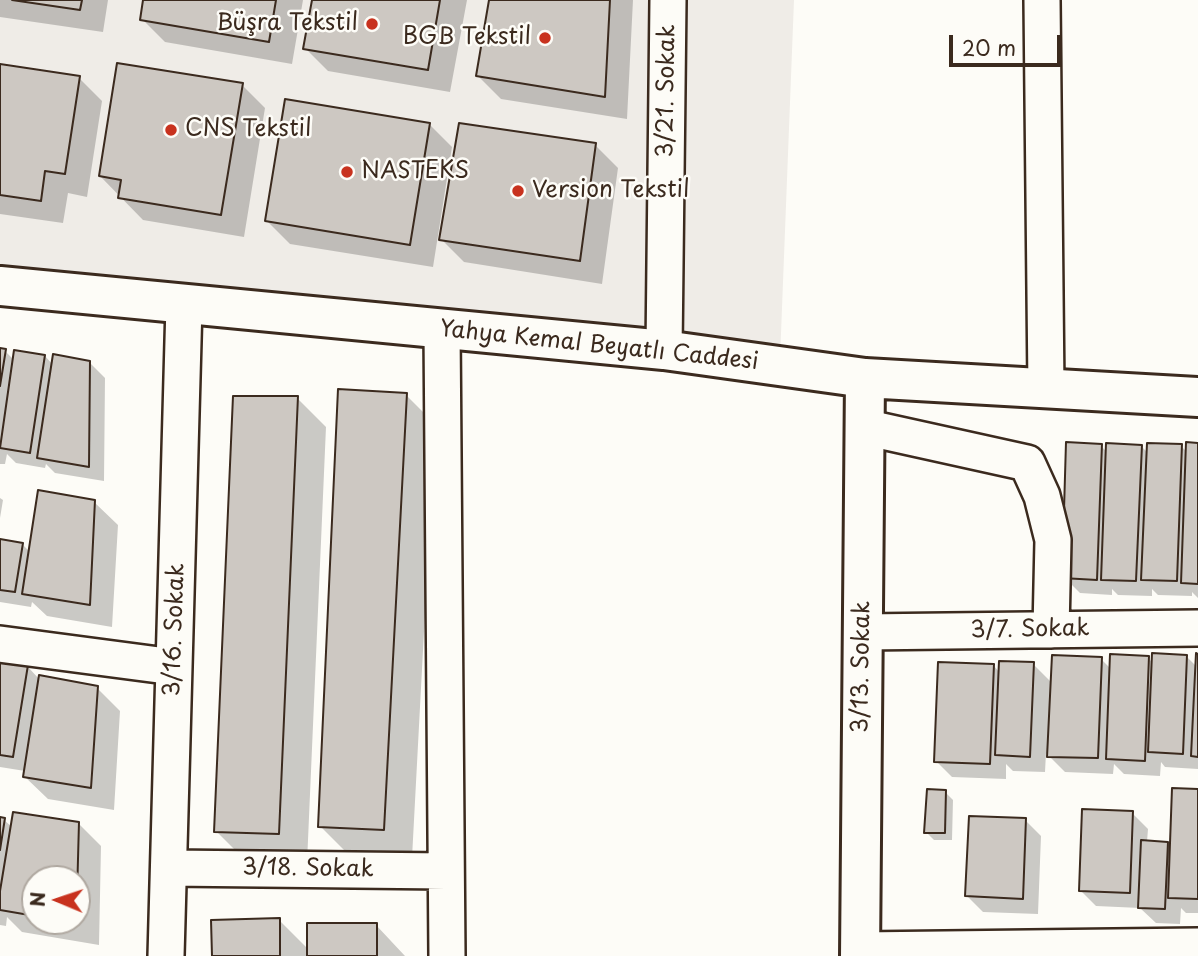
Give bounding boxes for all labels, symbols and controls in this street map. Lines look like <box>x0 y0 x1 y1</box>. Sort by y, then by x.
place label: Büşra Tekstil <box>216 10 358 38</box>
marker: Büşra Tekstil <box>364 16 380 32</box>
scale bar <box>953 21 1065 65</box>
place label: BGB Tekstil <box>403 24 531 52</box>
street label: 3/21. Sokak <box>652 24 682 158</box>
marker: BGB Tekstil <box>537 30 553 46</box>
text: 20 m <box>962 31 1016 63</box>
place label: CNS Tekstil <box>185 116 312 144</box>
marker: CNS Tekstil <box>163 122 179 138</box>
place label: NASTEKS <box>361 158 469 186</box>
marker: NASTEKS <box>339 164 355 180</box>
place label: Version Tekstil <box>532 177 690 205</box>
marker: Version Tekstil <box>510 183 526 199</box>
street label: Yahya Kemal Beyatlı Caddesi <box>438 316 760 376</box>
street label: 3/16. Sokak <box>159 563 191 697</box>
street label: 3/13. Sokak <box>847 601 877 733</box>
street label: 3/7. Sokak <box>970 615 1090 645</box>
street label: 3/18. Sokak <box>242 854 374 884</box>
north arrow <box>21 865 91 935</box>
text: N <box>23 891 51 907</box>

